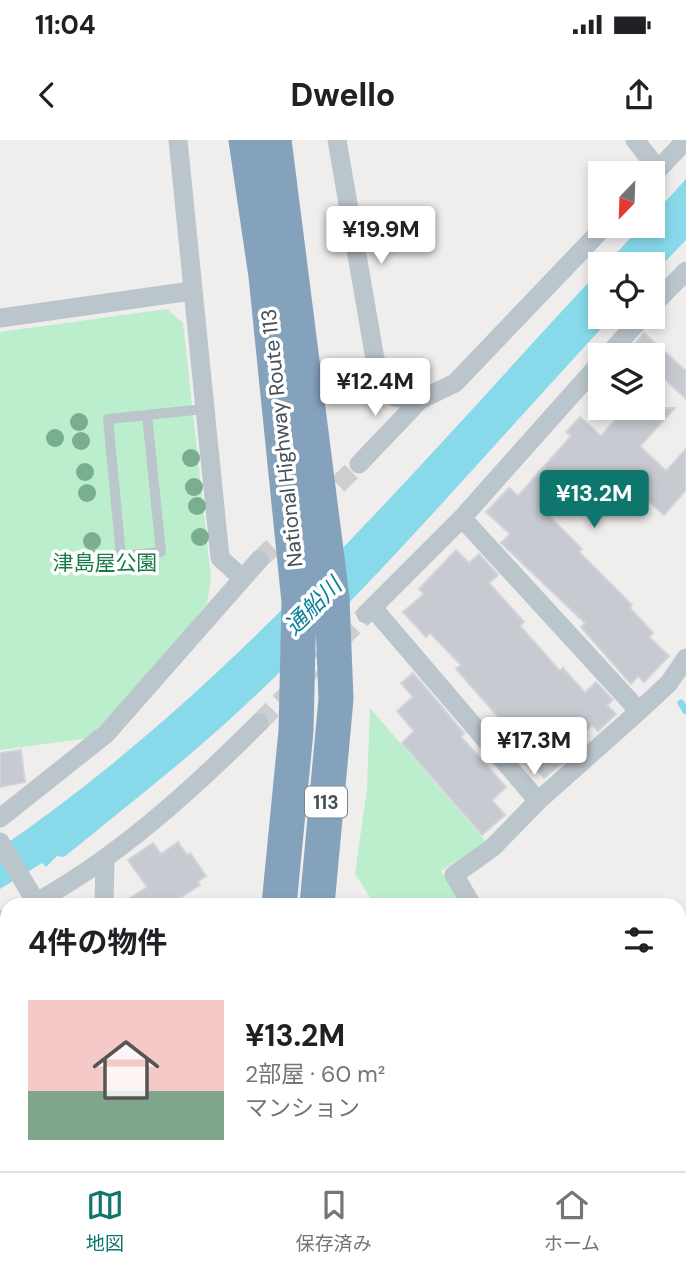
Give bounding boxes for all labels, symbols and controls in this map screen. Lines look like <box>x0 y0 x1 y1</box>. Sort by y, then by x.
text: 11:04 <box>35 8 96 42</box>
text: Dwello <box>291 74 395 116</box>
icon: back <box>28 76 66 114</box>
icon: share <box>620 76 658 114</box>
north arrow <box>588 161 665 238</box>
map controls <box>588 161 665 420</box>
pin: ¥19.9M <box>324 206 438 266</box>
text: ¥19.9M <box>342 214 420 244</box>
button: locate <box>588 252 665 329</box>
street label: National Highway Route 113 <box>255 307 309 569</box>
button: layers <box>588 343 665 420</box>
pin: ¥12.4M <box>318 358 432 418</box>
text: ¥12.4M <box>336 366 414 396</box>
pin: ¥13.2M <box>537 470 651 530</box>
text: ¥13.2M <box>556 478 632 508</box>
park label: 津島屋公園 <box>53 549 158 577</box>
water label: 通船川 <box>278 569 350 641</box>
pin: ¥17.3M <box>477 718 591 777</box>
text: ¥17.3M <box>497 725 571 755</box>
road number: 113 <box>305 786 347 818</box>
icon: filters <box>620 921 658 959</box>
text: 4件の物件 <box>28 923 168 962</box>
text: ¥13.2M <box>245 1016 345 1055</box>
icon: home <box>84 1028 168 1112</box>
text: 2部屋 · 60 m² <box>245 1059 385 1089</box>
text: マンション <box>245 1093 360 1123</box>
tab: 地図 <box>86 1186 124 1256</box>
tab: 保存済み <box>296 1186 372 1256</box>
tab: ホーム <box>544 1186 600 1256</box>

